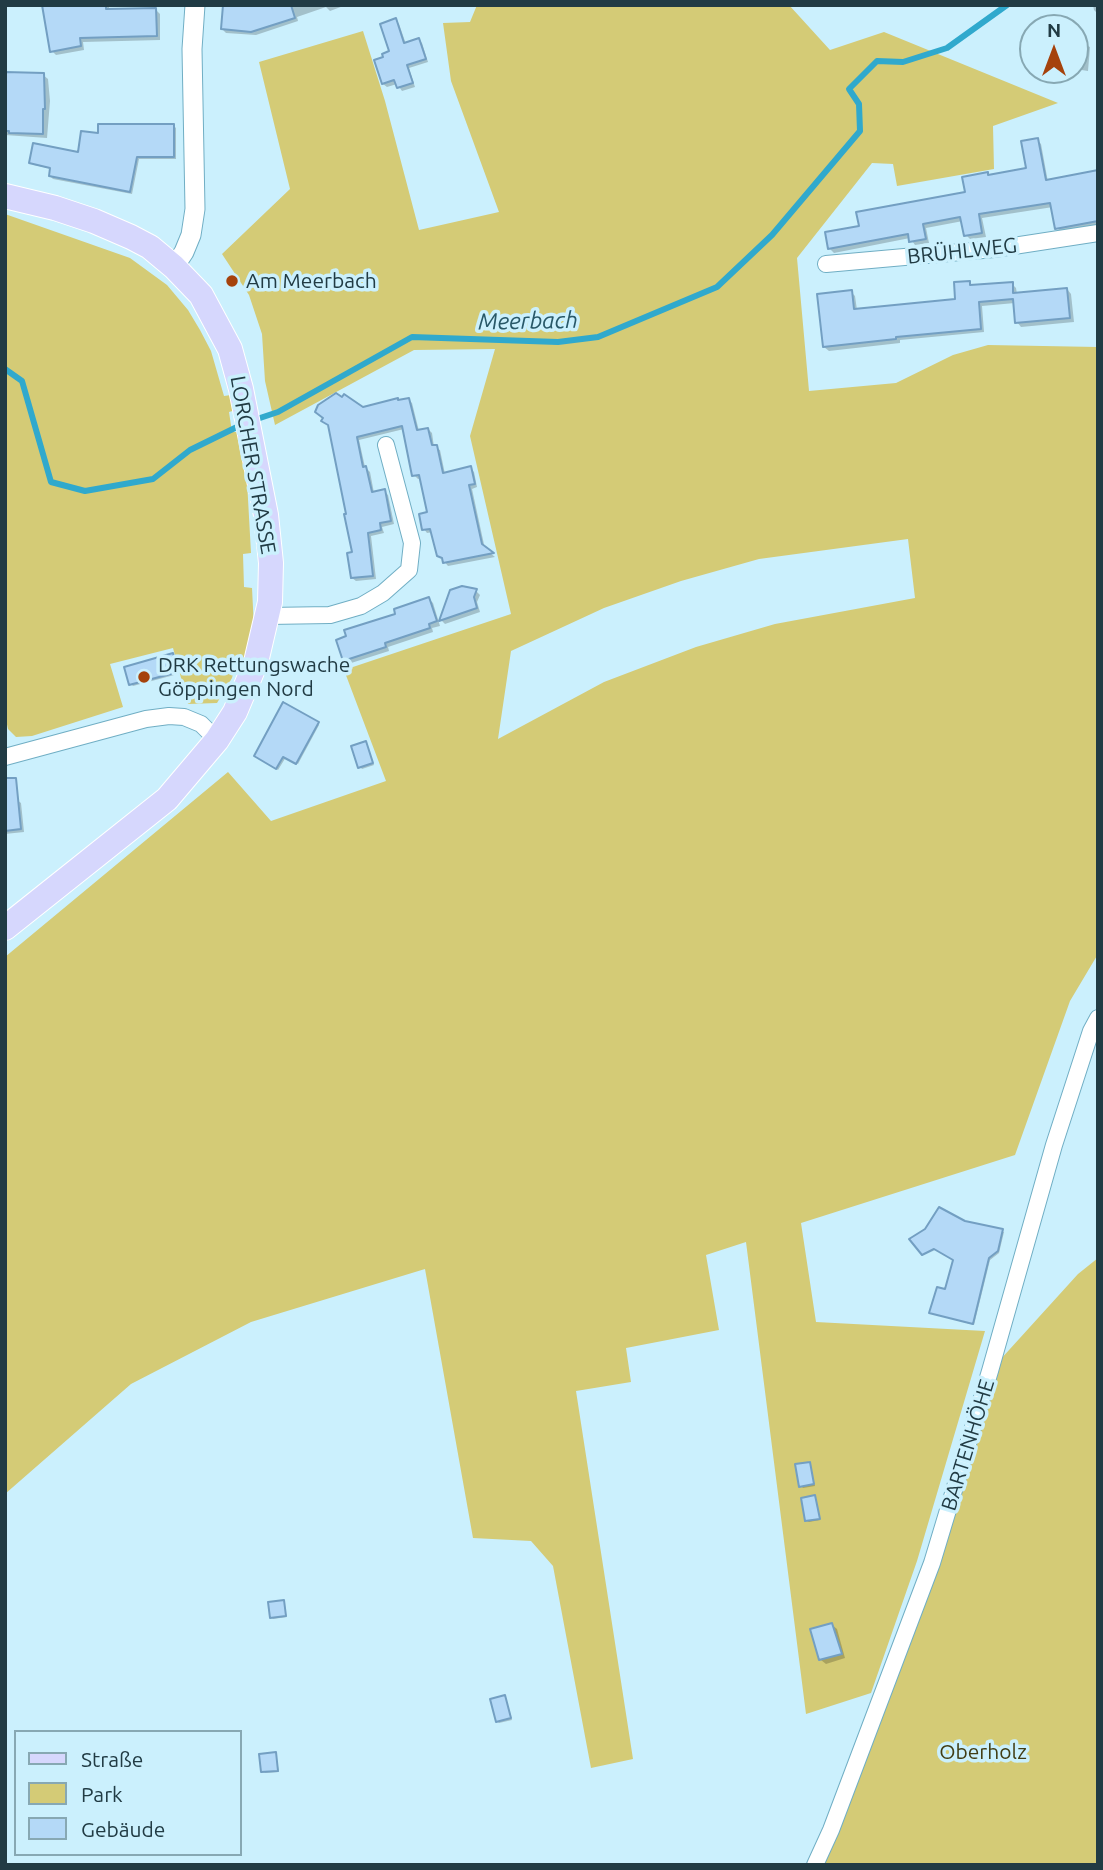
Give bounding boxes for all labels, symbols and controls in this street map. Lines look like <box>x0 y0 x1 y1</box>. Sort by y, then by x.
north arrow <box>1019 14 1089 84</box>
text: N <box>1047 19 1061 41</box>
street label: BRÜHLWEG <box>906 233 1018 269</box>
place label: Am Meerbach <box>246 268 377 294</box>
marker: Am Meerbach <box>224 273 240 289</box>
water label: Meerbach <box>478 306 578 336</box>
street label: LORCHER STRASSE <box>225 374 281 556</box>
place label: DRK Rettungswache Göppingen Nord <box>158 652 350 702</box>
marker: DRK Rettungswache Göppingen Nord <box>136 669 152 685</box>
street label: BARTENHÖHE <box>936 1376 1000 1514</box>
legend <box>14 1730 242 1856</box>
park label: Oberholz <box>939 1739 1027 1765</box>
text: Straße <box>81 1747 143 1771</box>
text: Park <box>81 1782 123 1806</box>
text: Gebäude <box>81 1817 165 1841</box>

